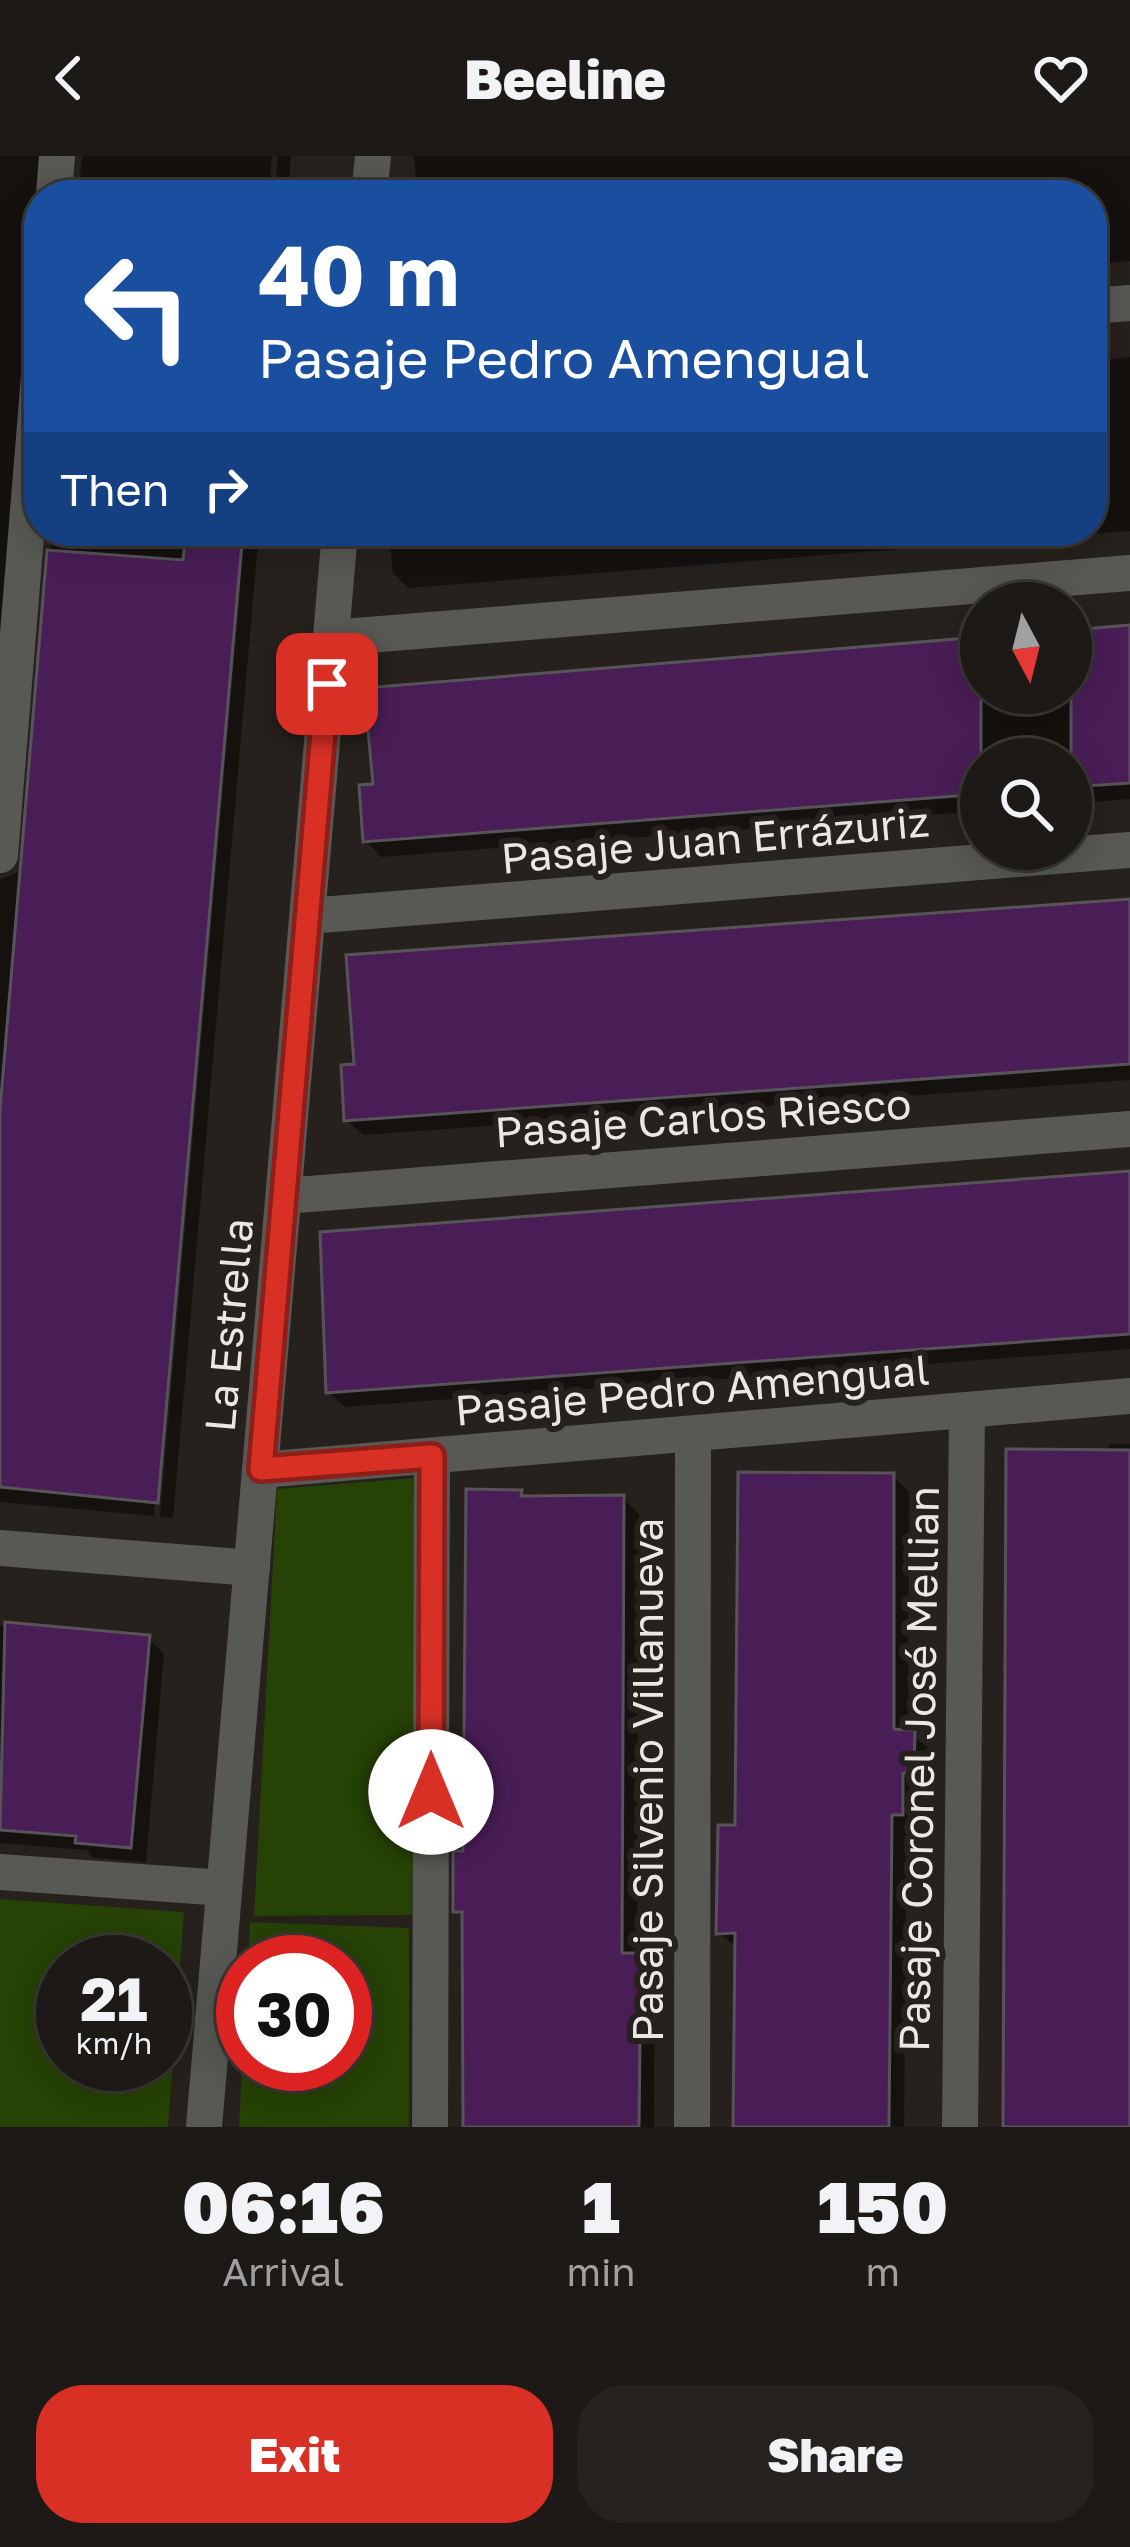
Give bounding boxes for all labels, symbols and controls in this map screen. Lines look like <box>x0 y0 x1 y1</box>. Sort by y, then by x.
icon: back <box>36 45 102 111</box>
icon: heart <box>1028 45 1094 111</box>
text: Beeline <box>464 46 666 111</box>
text: 40 m <box>258 224 460 324</box>
icon: left <box>60 228 216 384</box>
text: Pasaje Pedro Amengual <box>258 325 870 390</box>
icon: right <box>193 456 259 522</box>
text: Then <box>60 462 169 516</box>
north arrow <box>960 582 1092 714</box>
map controls <box>960 582 1092 870</box>
pin <box>276 633 378 735</box>
icon: arrive <box>294 651 360 717</box>
button: search <box>960 738 1092 870</box>
street label: Pasaje Juan Errázuriz <box>499 795 931 883</box>
street label: Pasaje Carlos Riesco <box>493 1078 913 1156</box>
street label: La Estrella <box>194 1216 262 1434</box>
street label: Pasaje Pedro Amengual <box>453 1343 931 1435</box>
street label: Pasaje Coronel José Mellian <box>888 1486 948 2052</box>
street label: Pasaje Silvenio Villanueva <box>622 1518 672 2042</box>
position arrow <box>368 1729 494 1855</box>
speed limit sign: 30 <box>216 1935 372 2091</box>
text: 21 <box>80 1962 148 2034</box>
text: km/h <box>76 2025 152 2061</box>
text: 06:16 <box>182 2162 385 2249</box>
text: 1 <box>582 2162 620 2249</box>
text: 150 <box>817 2162 948 2249</box>
text: Arrival <box>222 2248 344 2295</box>
text: min <box>567 2248 635 2295</box>
text: m <box>865 2248 900 2295</box>
button: Exit <box>36 2385 553 2523</box>
button: Share <box>577 2385 1094 2523</box>

